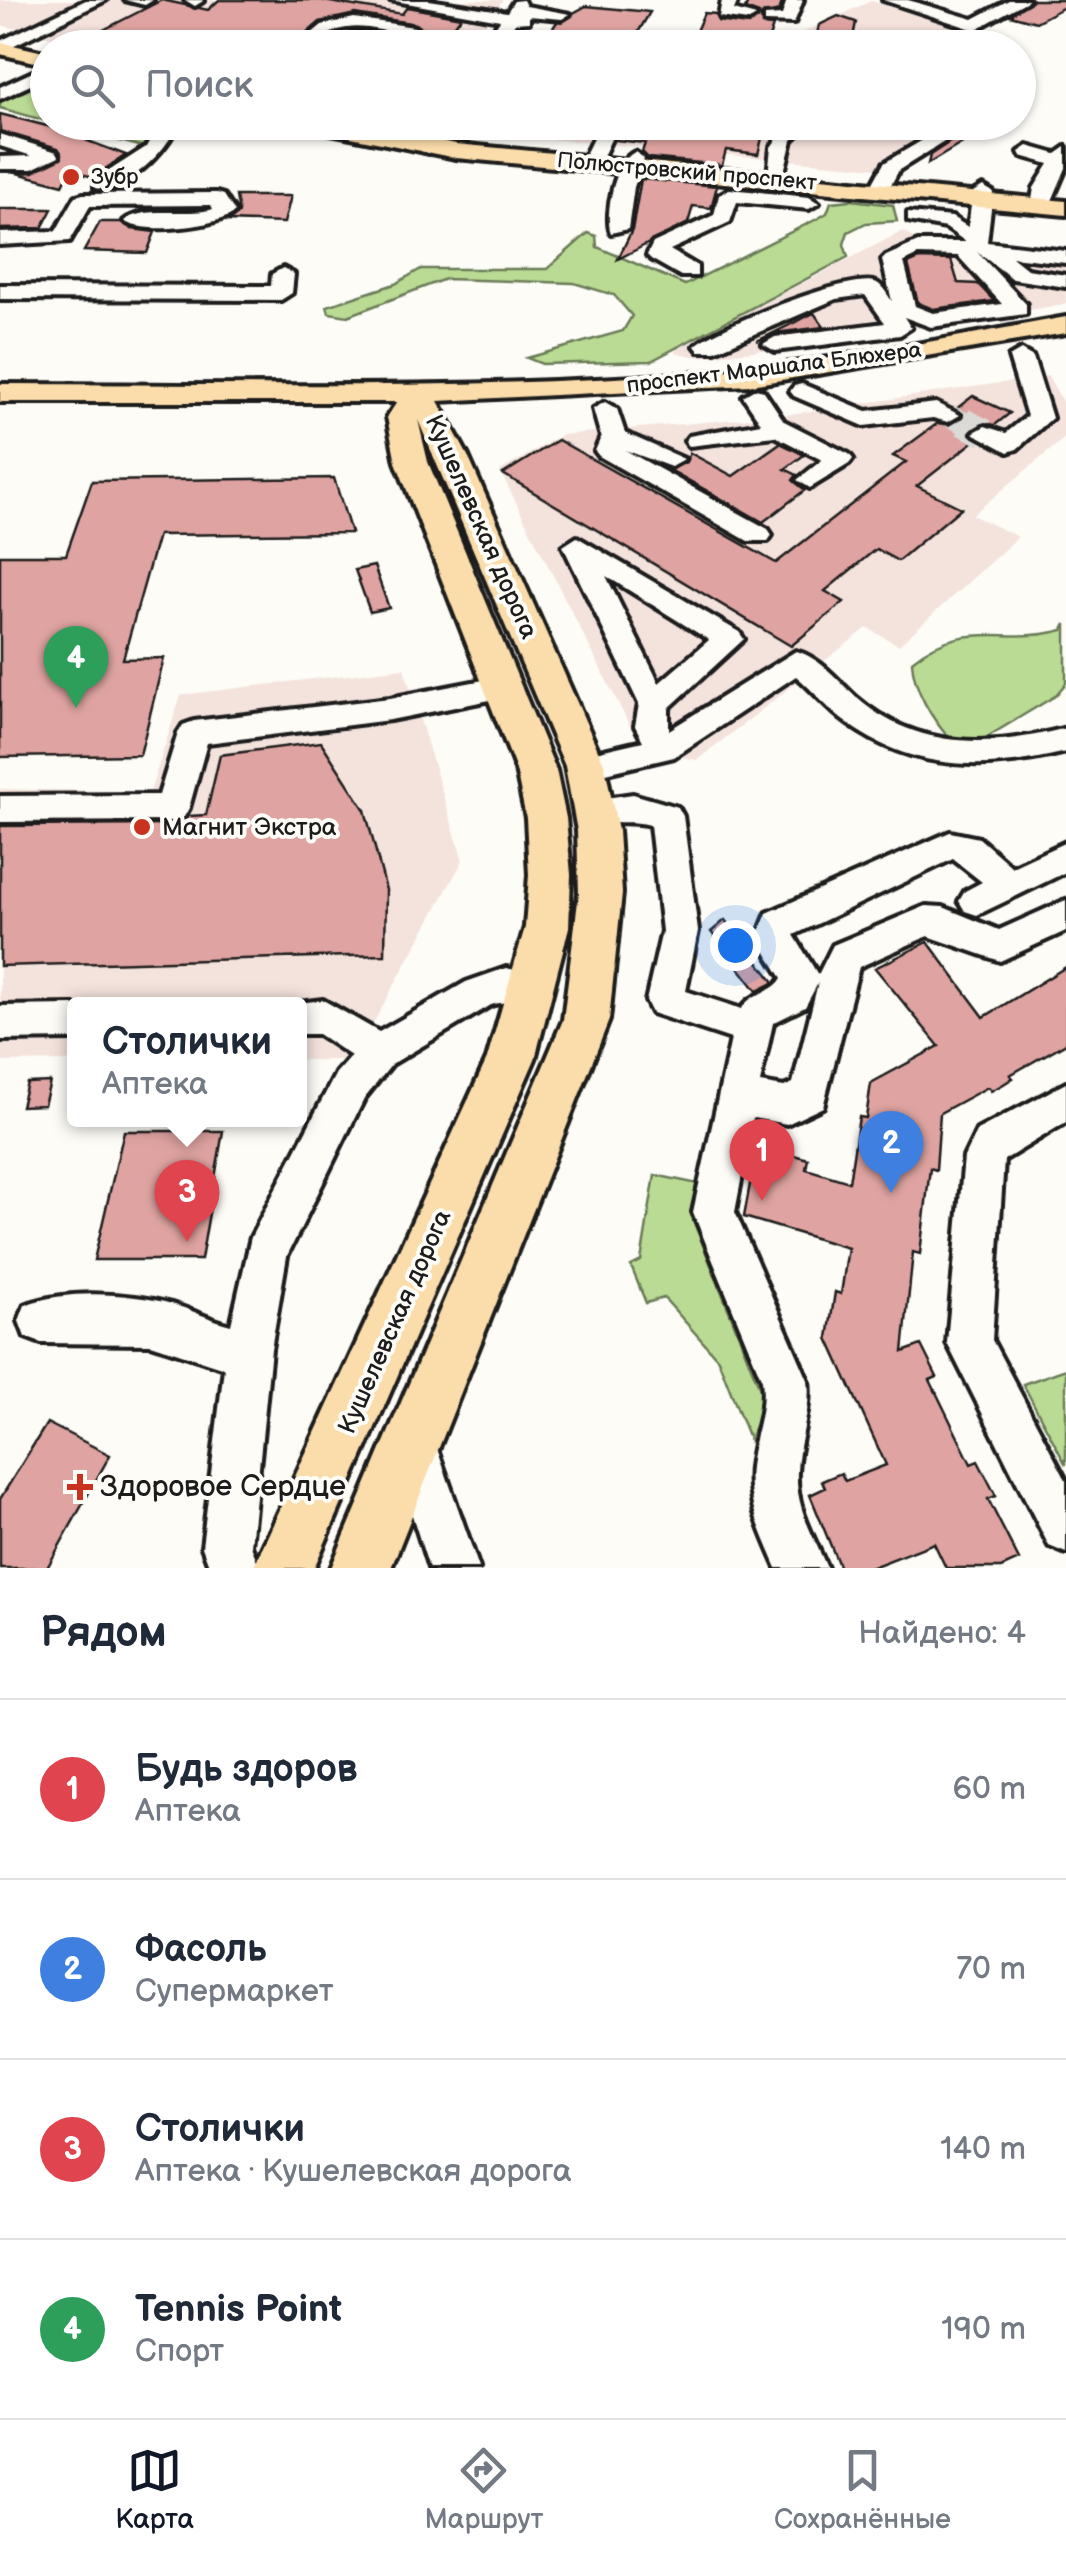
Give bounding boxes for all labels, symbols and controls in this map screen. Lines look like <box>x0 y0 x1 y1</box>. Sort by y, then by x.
search box <box>30 30 1036 140</box>
icon: search <box>65 58 120 113</box>
text: Поиск <box>145 63 253 108</box>
street label: Полюстровский проспект <box>556 147 819 197</box>
place label: Зубр <box>91 164 139 191</box>
marker: Зубр <box>60 166 82 188</box>
street label: проспект Маршала Блюхера <box>625 337 923 399</box>
street label: Кушелевская дорога <box>418 410 544 644</box>
pin: 4 <box>44 626 108 708</box>
place label: Магнит Экстра <box>162 812 337 843</box>
marker: Магнит Экстра <box>131 816 153 838</box>
your location <box>710 920 761 971</box>
popup <box>67 997 307 1127</box>
text: Столички <box>102 1020 272 1065</box>
text: Аптека <box>102 1065 208 1104</box>
pin: 2 <box>858 1110 924 1193</box>
pin: 1 <box>730 1118 794 1201</box>
pin: 3 <box>154 1160 220 1242</box>
street label: Кушелевская дорога <box>332 1205 458 1439</box>
place label: Здоровое Сердце <box>100 1469 346 1505</box>
marker: Здоровое Сердце <box>69 1476 91 1498</box>
text: Рядом <box>40 1608 167 1659</box>
text: Найдено: 4 <box>858 1614 1026 1653</box>
text: Будь здоров <box>135 1747 358 1792</box>
text: 1 <box>66 1770 79 1809</box>
text: 60 m <box>953 1770 1026 1809</box>
text: Аптека <box>135 1792 241 1831</box>
text: Фасоль <box>135 1927 267 1972</box>
text: 2 <box>63 1950 82 1989</box>
text: 70 m <box>956 1950 1026 1989</box>
text: Супермаркет <box>135 1972 334 2011</box>
text: Столички <box>135 2107 305 2152</box>
text: 3 <box>63 2130 82 2169</box>
text: 140 m <box>940 2130 1026 2169</box>
text: Аптека · Кушелевская дорога <box>135 2152 572 2191</box>
text: Tennis Point <box>135 2287 342 2332</box>
text: 4 <box>63 2310 82 2349</box>
text: 190 m <box>941 2310 1026 2349</box>
text: Спорт <box>135 2332 224 2371</box>
tab: Карта <box>115 2443 194 2536</box>
tab: Маршрут <box>424 2443 544 2536</box>
tab: Сохранённые <box>774 2443 951 2536</box>

